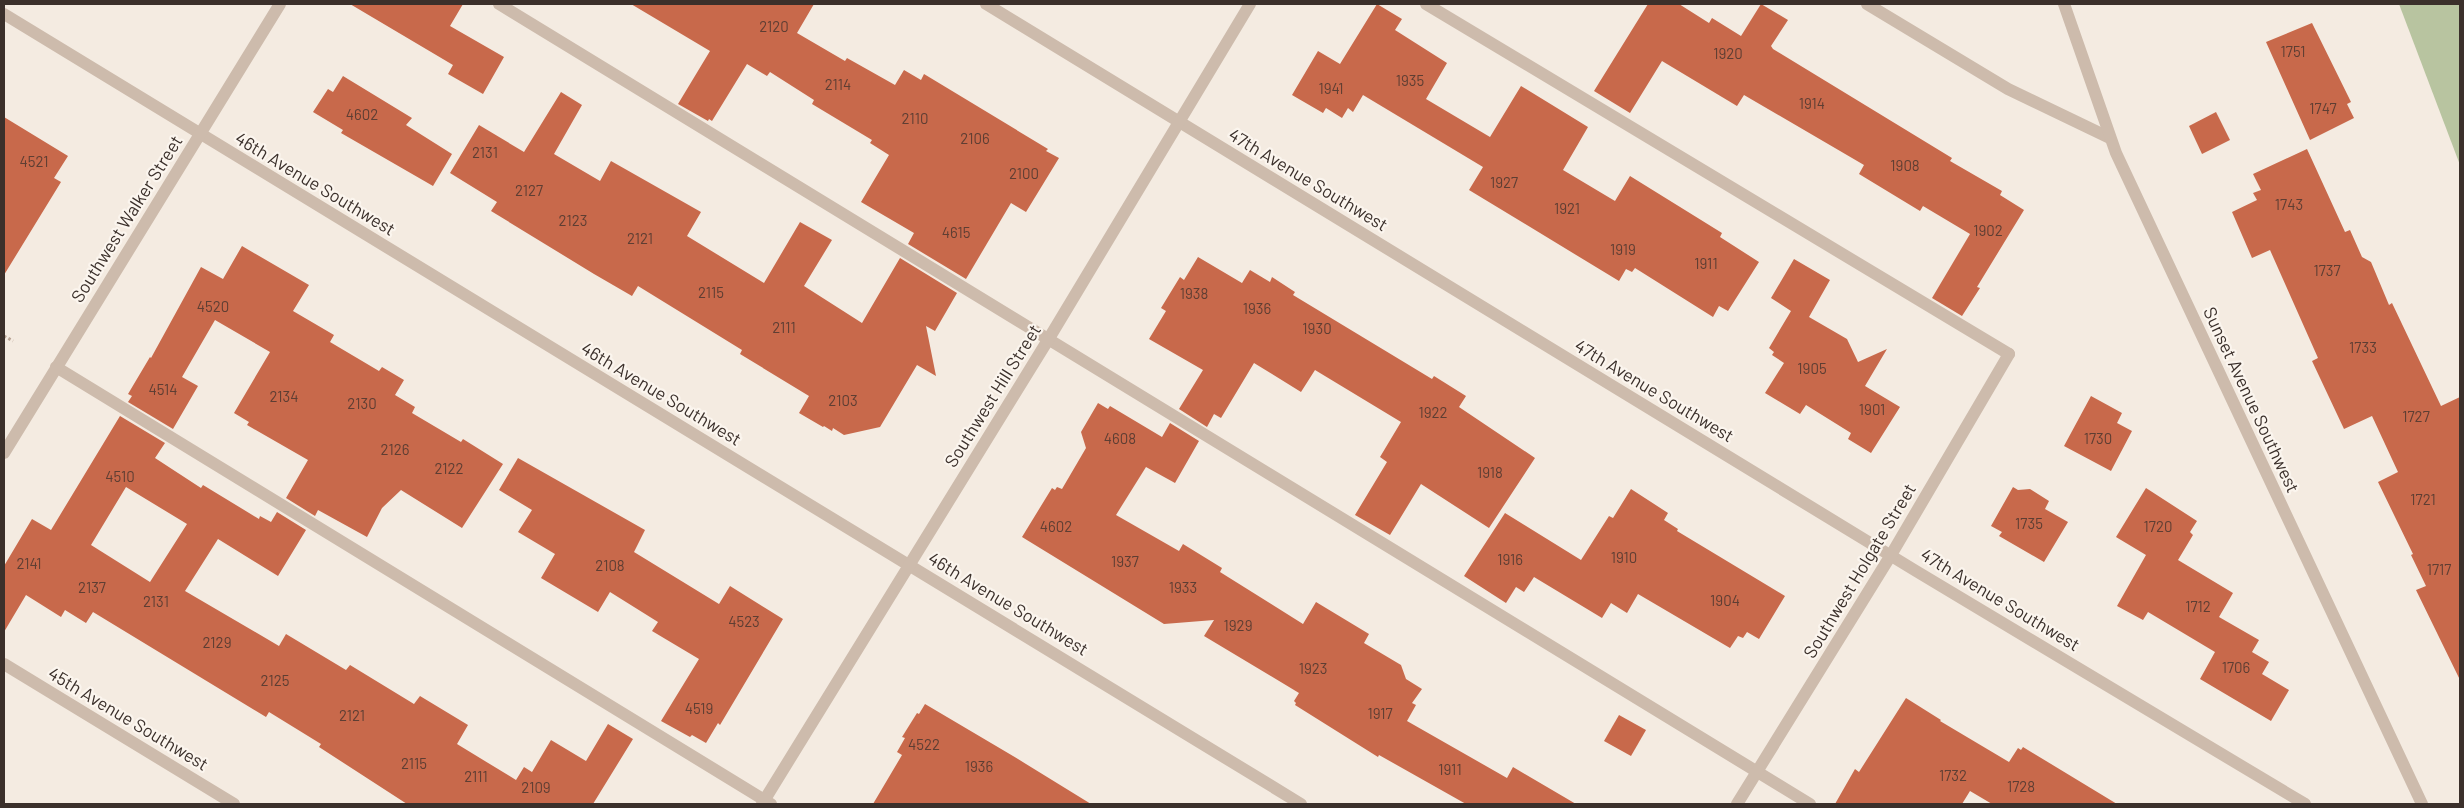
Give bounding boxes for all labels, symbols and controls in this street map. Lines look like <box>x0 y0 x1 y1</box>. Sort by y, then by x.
house number: 2120 <box>759 17 789 35</box>
house number: 1751 <box>2281 42 2305 60</box>
house number: 1920 <box>1713 44 1743 62</box>
house number: 1935 <box>1396 71 1424 89</box>
house number: 2114 <box>825 75 851 93</box>
house number: 1941 <box>1318 79 1344 97</box>
house number: 1914 <box>1799 94 1825 112</box>
house number: 1747 <box>2309 99 2337 117</box>
house number: 4602 <box>346 105 378 123</box>
house number: 2110 <box>902 109 928 127</box>
street label: 47th Avenue Southwest <box>1225 123 1392 235</box>
street label: 46th Avenue Southwest <box>231 127 400 240</box>
house number: 2106 <box>960 129 990 147</box>
street label: Southwest Walker Street <box>66 131 187 306</box>
house number: 2131 <box>472 143 498 161</box>
house number: 4521 <box>19 152 49 170</box>
house number: 1908 <box>1890 156 1920 174</box>
house number: 2100 <box>1009 164 1039 182</box>
house number: 1927 <box>1490 173 1518 191</box>
house number: 2127 <box>515 181 543 199</box>
house number: 1743 <box>2275 195 2303 213</box>
house number: 1921 <box>1554 199 1580 217</box>
house number: 2123 <box>559 211 587 229</box>
house number: 1902 <box>1973 221 2003 239</box>
house number: 4615 <box>942 223 970 241</box>
house number: 2121 <box>627 229 653 247</box>
house number: 1919 <box>1610 240 1636 258</box>
house number: 1911 <box>1694 254 1718 272</box>
house number: 1737 <box>2313 261 2341 279</box>
house number: 2115 <box>698 283 724 301</box>
house number: 1938 <box>1180 284 1208 302</box>
house number: 4520 <box>197 297 229 315</box>
house number: 1936 <box>1243 299 1271 317</box>
street label: Sunset Avenue Southwest <box>2199 303 2305 496</box>
house number: 2111 <box>772 318 796 336</box>
house number: 1930 <box>1302 319 1332 337</box>
street label: Southwest Hill Street <box>939 320 1045 471</box>
street label: 47th Avenue Southwest <box>1571 334 1738 446</box>
street label: 46th Avenue Southwest <box>577 337 746 450</box>
house number: 1733 <box>2349 338 2377 356</box>
house number: 1905 <box>1797 359 1827 377</box>
house number: 4514 <box>148 380 178 398</box>
house number: 2134 <box>269 387 299 405</box>
house number: 2103 <box>828 391 858 409</box>
house number: 2130 <box>347 394 377 412</box>
house number: 1901 <box>1859 400 1885 418</box>
house number: 1922 <box>1418 403 1448 421</box>
house number: 1727 <box>2402 407 2430 425</box>
house number: 4608 <box>1104 429 1136 447</box>
house number: 1730 <box>2084 429 2112 447</box>
house number: 2126 <box>381 440 409 458</box>
house number: 2122 <box>434 459 464 477</box>
house number: 1918 <box>1477 463 1503 481</box>
house number: 4510 <box>105 467 135 485</box>
street label: Southwest Holgate Street <box>1798 479 1920 662</box>
house number: 1721 <box>2410 490 2436 508</box>
house number: 1735 <box>2015 514 2043 532</box>
house number: 4602 <box>1040 517 1072 535</box>
house number: 1720 <box>2144 517 2172 535</box>
street label: 47th Avenue Southwest <box>1917 543 2084 655</box>
street label: 46th Avenue Southwest <box>924 547 1093 660</box>
house number: 1910 <box>1611 548 1637 566</box>
house number: 1916 <box>1497 550 1523 568</box>
house number: 1937 <box>1111 552 1139 570</box>
house number: 2141 <box>16 554 42 572</box>
house number: 2108 <box>595 556 625 574</box>
house number: 1717 <box>2427 560 2451 578</box>
house number: 2137 <box>78 578 106 596</box>
house number: 1933 <box>1169 578 1197 596</box>
house number: 1904 <box>1710 591 1740 609</box>
house number: 2131 <box>143 592 169 610</box>
house number: 1712 <box>2185 597 2211 615</box>
house number: 4523 <box>728 612 760 630</box>
house number: 1929 <box>1224 616 1252 634</box>
house number: 2129 <box>203 633 231 651</box>
house number: 1706 <box>2222 658 2250 676</box>
house number: 1923 <box>1299 659 1327 677</box>
street label: 45th Avenue Southwest <box>44 662 213 775</box>
house number: 2125 <box>261 671 289 689</box>
house number: 4519 <box>685 699 713 717</box>
house number: 1917 <box>1367 704 1393 722</box>
house number: 2121 <box>339 706 365 724</box>
house number: 4522 <box>908 735 940 753</box>
house number: 2115 <box>401 754 427 772</box>
house number: 1936 <box>965 757 993 775</box>
house number: 1911 <box>1438 760 1462 778</box>
house number: 1732 <box>1939 766 1967 784</box>
house number: 2111 <box>464 767 488 785</box>
house number: 1728 <box>2007 777 2035 795</box>
house number: 2109 <box>521 778 551 796</box>

